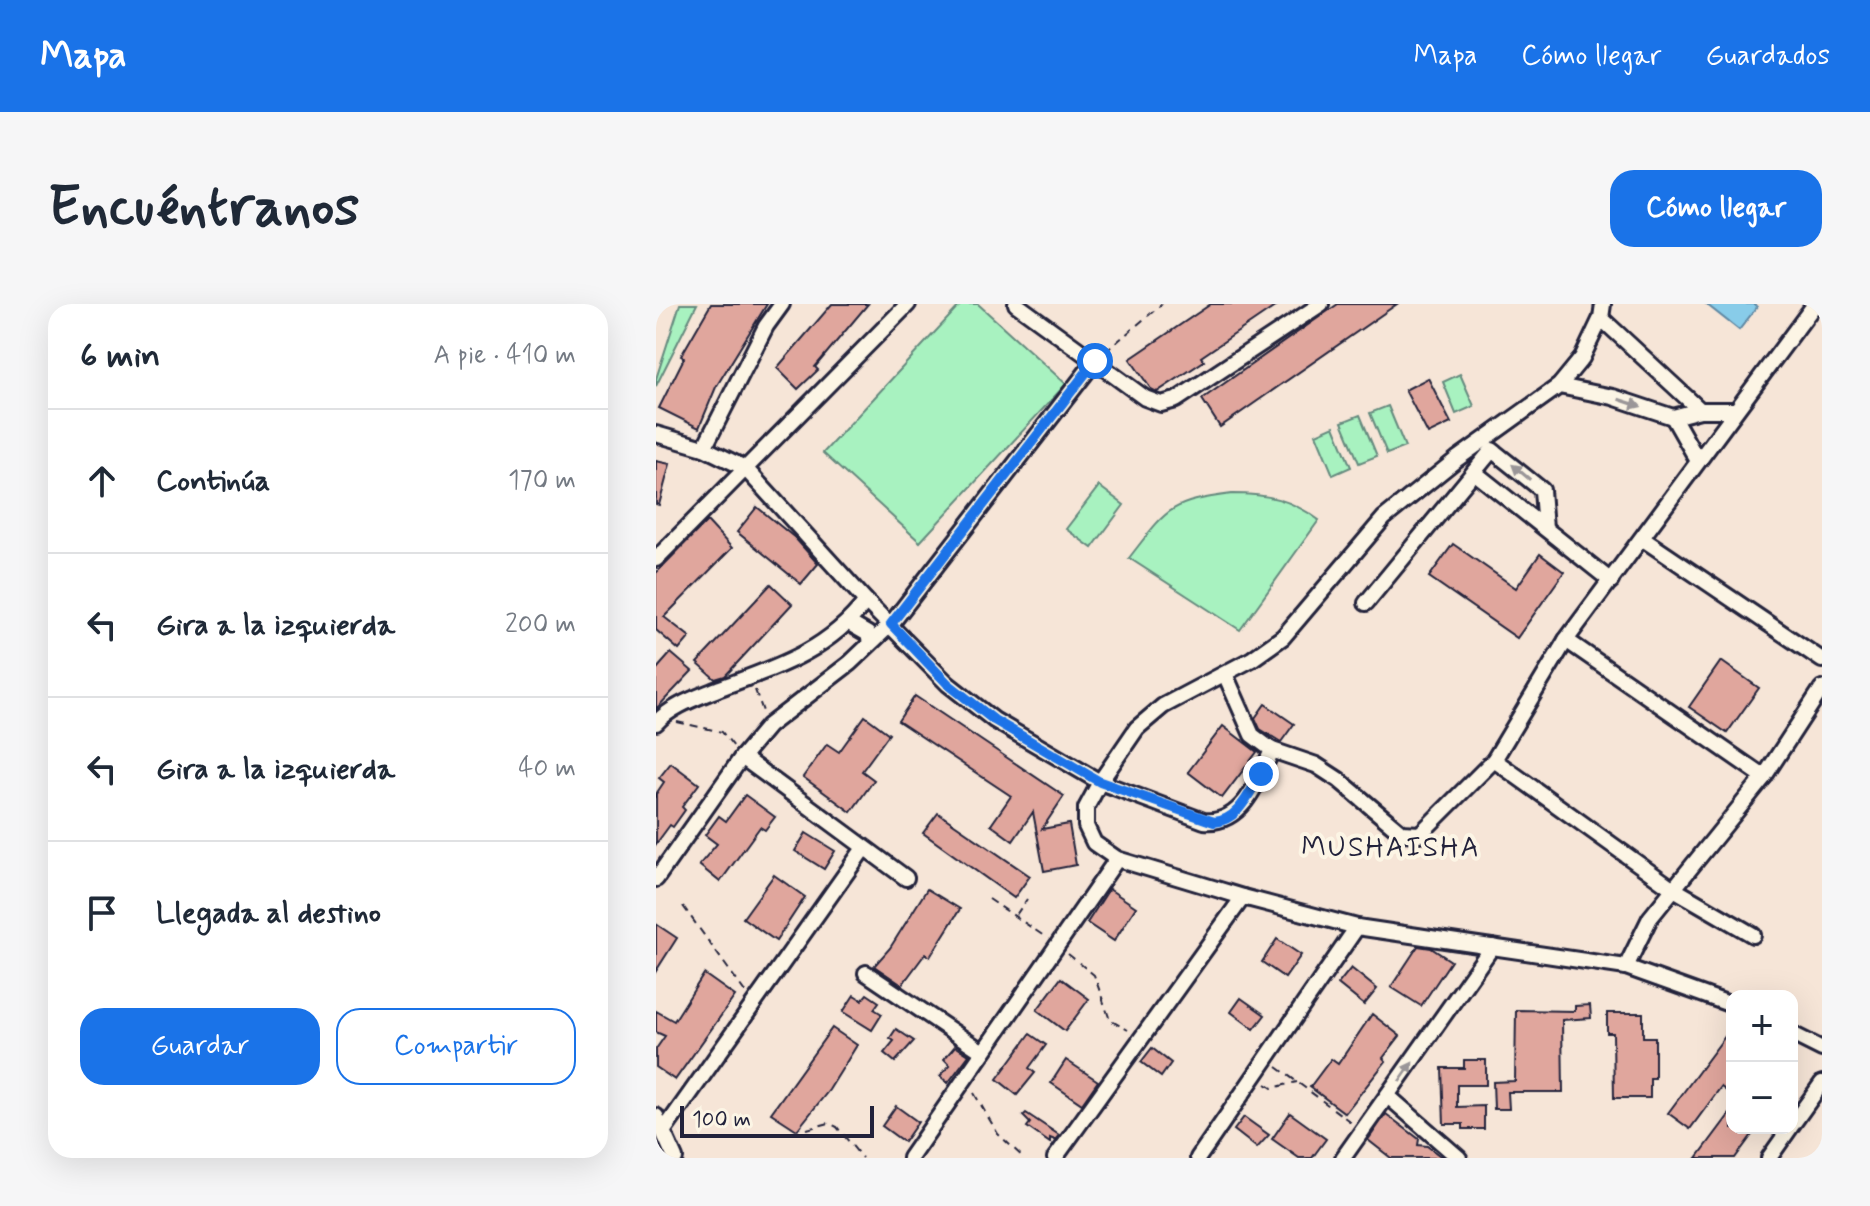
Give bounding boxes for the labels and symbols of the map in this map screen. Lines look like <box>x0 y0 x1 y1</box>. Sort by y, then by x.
route start <box>1077 343 1113 379</box>
one-way arrow <box>1618 397 1642 409</box>
one-way arrow <box>1511 464 1532 481</box>
route end <box>1243 756 1279 792</box>
district label: MUSHAISHA <box>1301 830 1481 867</box>
one-way arrow <box>1398 1062 1413 1083</box>
scale bar <box>680 1102 874 1138</box>

